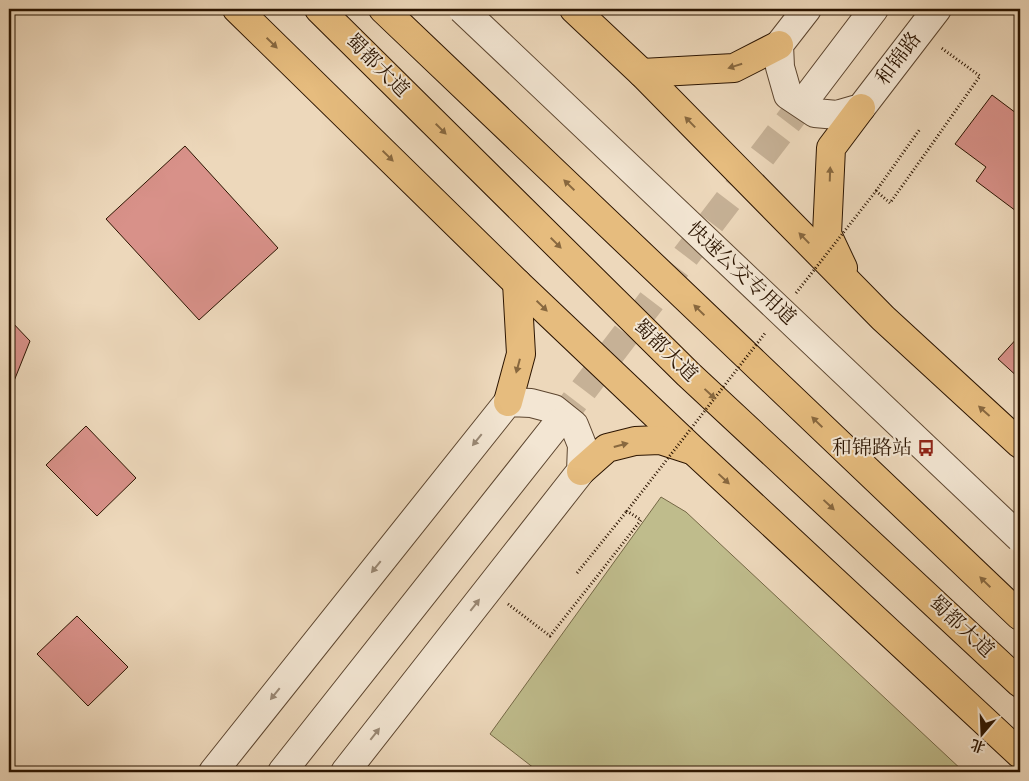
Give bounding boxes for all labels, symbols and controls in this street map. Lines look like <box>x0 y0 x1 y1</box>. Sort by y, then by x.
street label: 和锦路 <box>871 28 927 90</box>
street label: 蜀都大道 <box>340 29 414 103</box>
one-way arrow <box>266 37 278 49</box>
one-way arrow <box>727 62 742 70</box>
one-way arrow <box>684 116 696 128</box>
one-way arrow <box>434 123 446 135</box>
one-way arrow <box>382 150 394 162</box>
one-way arrow <box>826 165 834 181</box>
one-way arrow <box>563 179 575 191</box>
street label: 快速公交专用道 <box>681 217 801 331</box>
one-way arrow <box>798 232 810 244</box>
one-way arrow <box>550 237 562 249</box>
one-way arrow <box>536 300 548 312</box>
one-way arrow <box>693 304 705 316</box>
street label: 蜀都大道 <box>628 314 702 388</box>
one-way arrow <box>513 358 521 373</box>
one-way arrow <box>703 388 715 400</box>
one-way arrow <box>979 405 991 417</box>
one-way arrow <box>811 416 823 428</box>
one-way arrow <box>472 433 483 446</box>
place label: 和锦路站 <box>832 436 912 461</box>
bus stop icon: 和锦路站 <box>916 438 936 458</box>
one-way arrow <box>614 440 629 448</box>
one-way arrow <box>717 473 730 484</box>
one-way arrow <box>822 499 834 511</box>
one-way arrow <box>371 560 382 573</box>
one-way arrow <box>979 576 991 588</box>
street label: 蜀都大道 <box>923 591 999 663</box>
one-way arrow <box>469 599 480 612</box>
one-way arrow <box>269 687 280 700</box>
north arrow <box>956 708 1006 758</box>
one-way arrow <box>370 728 381 741</box>
text: 北 <box>969 735 988 756</box>

